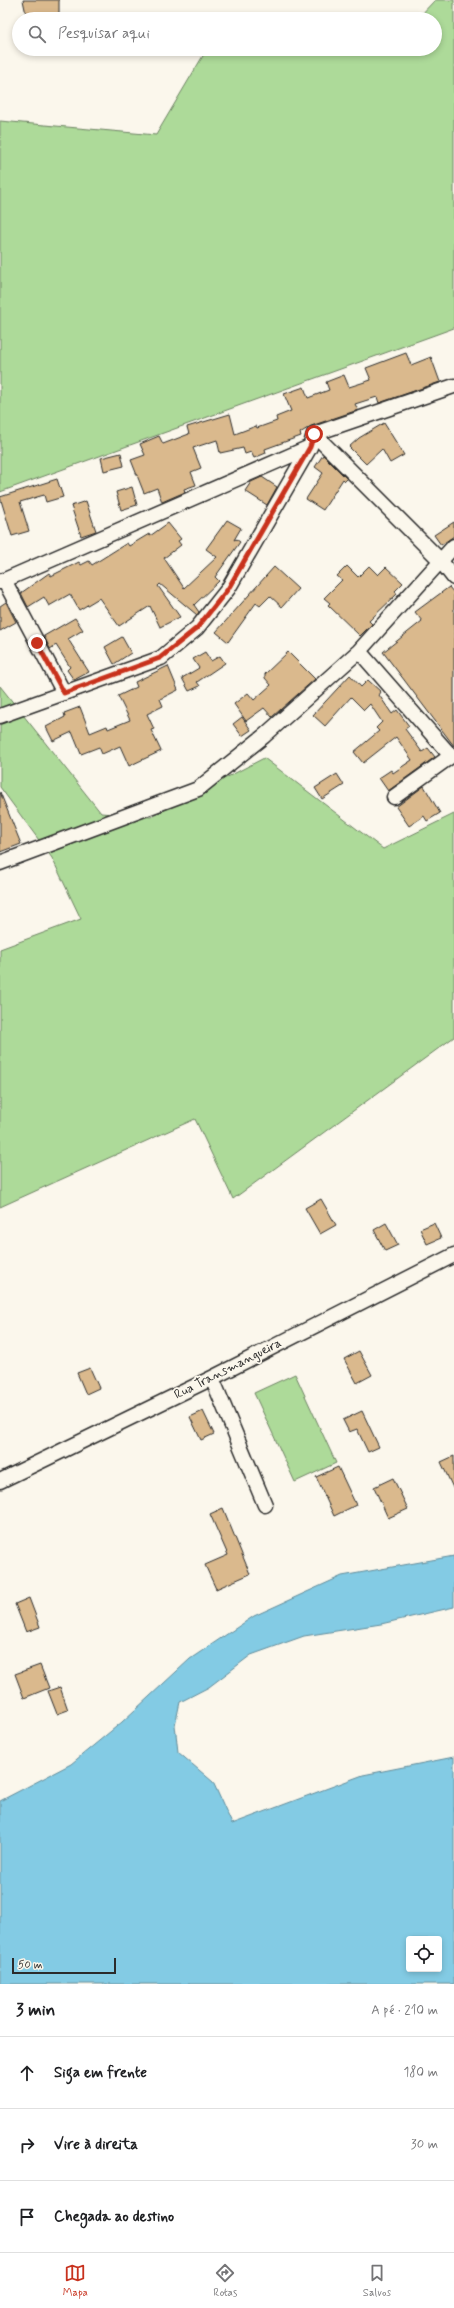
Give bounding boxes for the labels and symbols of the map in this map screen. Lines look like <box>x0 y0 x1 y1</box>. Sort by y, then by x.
route start <box>305 425 323 443</box>
route end <box>28 634 46 652</box>
street label: Rua Transmangueira <box>171 1334 285 1403</box>
scale bar <box>12 1956 116 1975</box>

